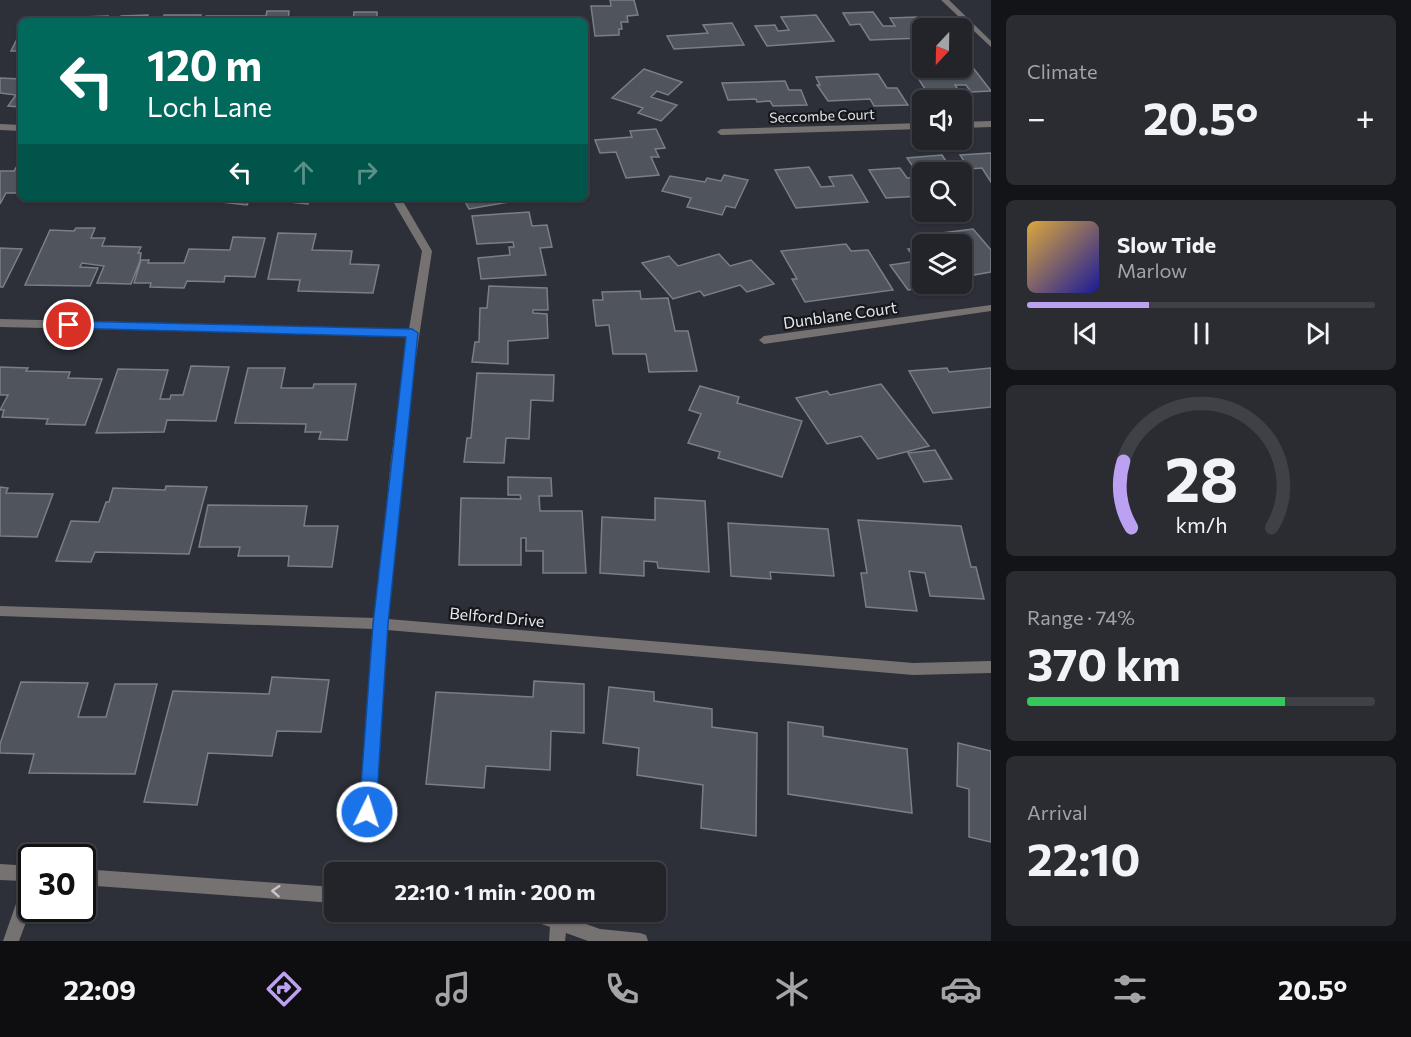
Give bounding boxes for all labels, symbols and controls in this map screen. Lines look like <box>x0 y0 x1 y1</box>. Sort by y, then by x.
north arrow <box>912 18 972 78</box>
map controls <box>912 18 972 294</box>
text: 120 m <box>147 38 262 90</box>
icon: left <box>48 42 126 120</box>
text: Climate <box>1027 59 1097 83</box>
text: 20.5° <box>1143 89 1258 144</box>
text: Loch Lane <box>147 90 272 123</box>
button: sound <box>912 90 972 150</box>
text: − <box>1027 96 1046 137</box>
text: + <box>1356 96 1375 137</box>
street label: Seccombe Court <box>769 105 875 126</box>
icon: left <box>224 156 257 189</box>
icon: ahead <box>287 156 320 189</box>
icon: right <box>350 156 383 189</box>
button: search <box>912 162 972 222</box>
text: Slow Tide <box>1117 231 1216 258</box>
button: layers <box>912 234 972 294</box>
text: Marlow <box>1117 258 1187 282</box>
street label: Dunblane Court <box>782 297 899 332</box>
pin <box>43 299 94 350</box>
icon: arrive <box>52 308 85 341</box>
icon: previous <box>1069 317 1102 350</box>
icon: pause <box>1185 317 1218 350</box>
icon: next <box>1301 317 1334 350</box>
text: 28 <box>1164 439 1238 515</box>
text: km/h <box>1175 511 1227 537</box>
street label: Belford Drive <box>449 603 545 630</box>
text: Range · 74% <box>1027 605 1135 629</box>
text: 370 km <box>1027 635 1181 690</box>
position arrow <box>335 780 399 844</box>
text: Arrival <box>1027 800 1088 824</box>
text: 22:10 <box>1027 830 1140 885</box>
speed limit sign: 30 <box>18 844 96 922</box>
text: 22:10 · 1 min · 200 m <box>394 878 596 905</box>
one-way arrow <box>272 885 281 898</box>
icon: directions <box>263 968 305 1010</box>
icon: music <box>432 968 474 1010</box>
icon: phone <box>601 968 643 1010</box>
icon: climate <box>771 968 813 1010</box>
icon: car <box>940 968 982 1010</box>
icon: filters <box>1109 968 1151 1010</box>
text: 22:09 <box>64 973 136 1006</box>
text: 20.5° <box>1278 973 1347 1006</box>

